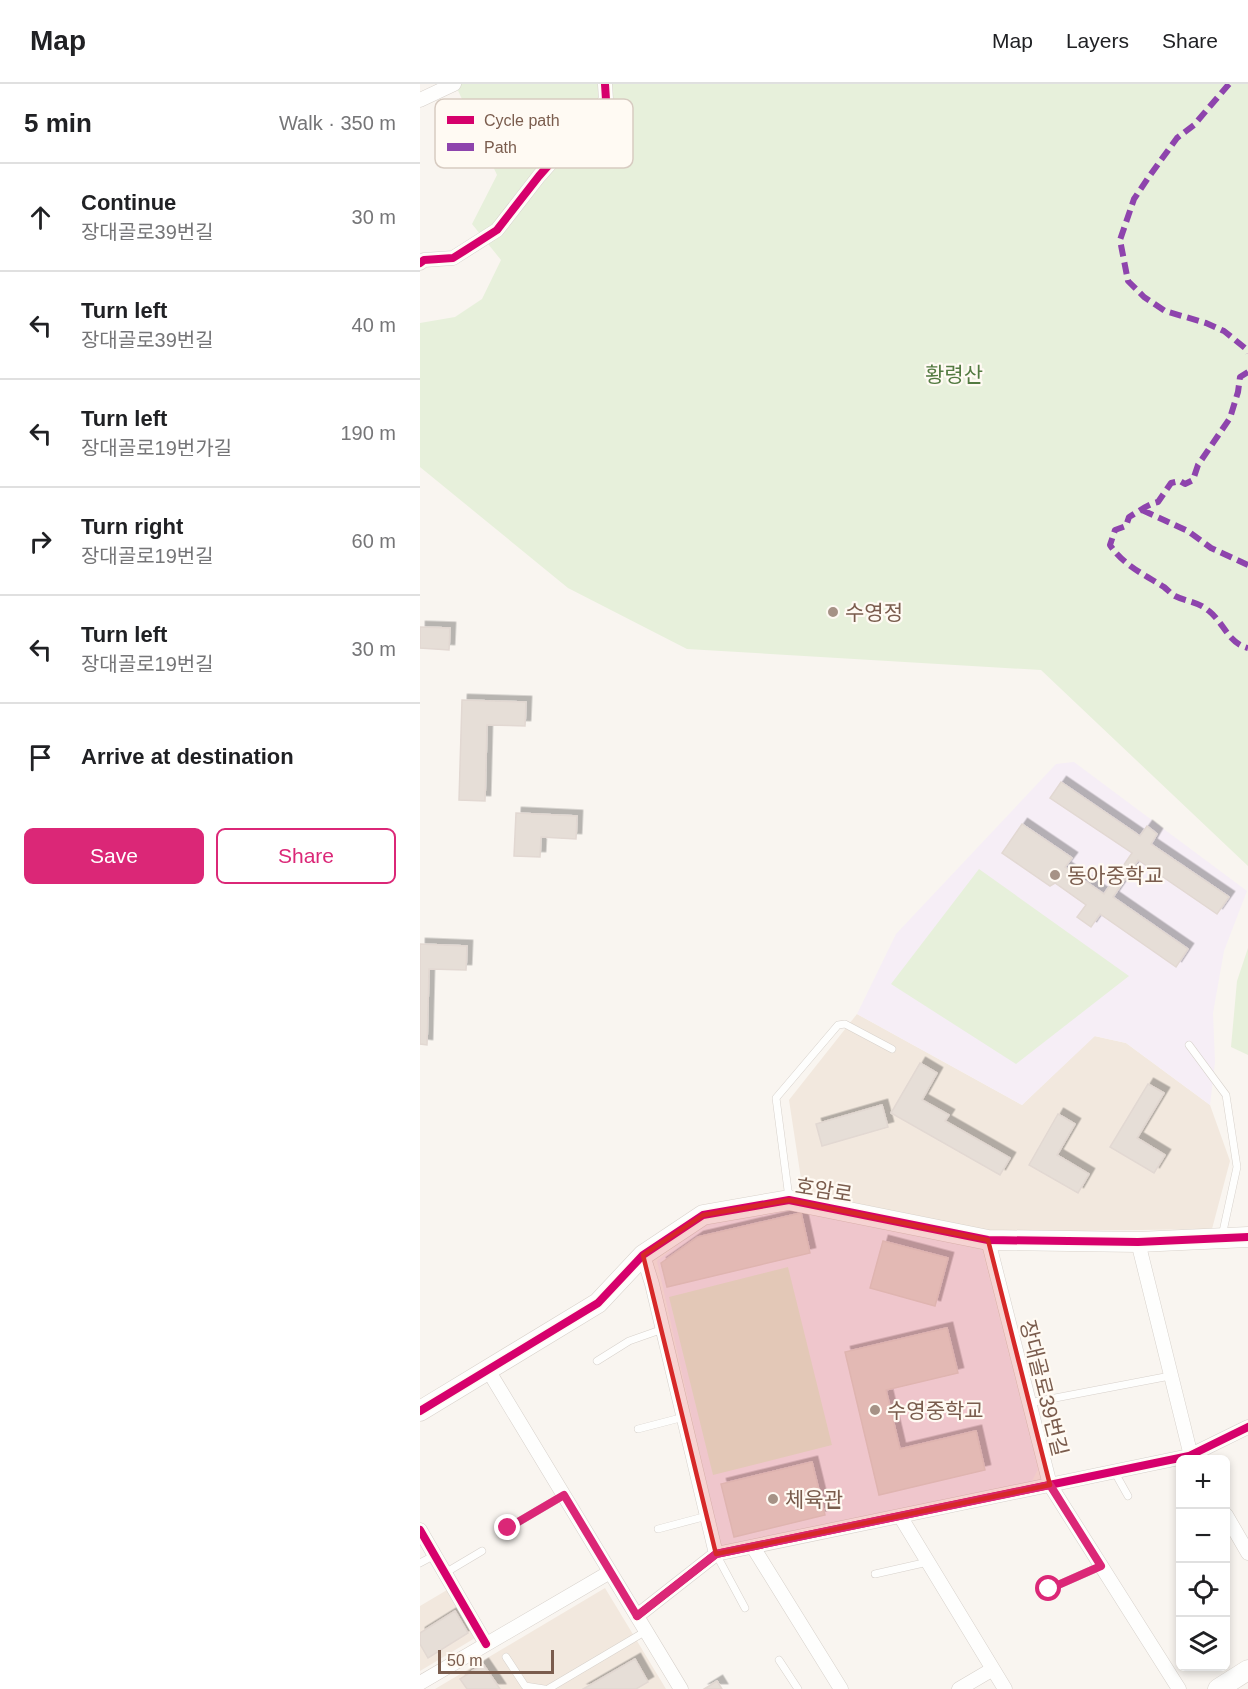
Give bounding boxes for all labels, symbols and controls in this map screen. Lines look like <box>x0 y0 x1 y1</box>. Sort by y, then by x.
text: Map <box>30 25 86 56</box>
text: Map <box>992 29 1033 52</box>
text: Layers <box>1066 29 1129 52</box>
text: Share <box>1162 29 1218 52</box>
legend <box>435 99 633 168</box>
text: 5 min <box>24 108 92 138</box>
text: Walk · 350 m <box>279 112 396 134</box>
text: Cycle path <box>484 112 560 129</box>
text: Path <box>484 139 517 156</box>
text: Continue <box>81 190 176 215</box>
icon: ahead <box>24 201 57 234</box>
text: 30 m <box>352 206 396 228</box>
text: 장대골로39번길 <box>81 221 214 243</box>
text: Turn left <box>81 298 167 323</box>
icon: left <box>24 309 57 342</box>
text: 40 m <box>352 314 396 336</box>
text: 장대골로39번길 <box>81 329 214 351</box>
park label: 황령산 <box>925 363 983 386</box>
text: Turn left <box>81 406 167 431</box>
icon: left <box>24 417 57 450</box>
text: 190 m <box>340 422 396 444</box>
text: 장대골로19번가길 <box>81 437 232 459</box>
text: Turn right <box>81 514 183 539</box>
icon: right <box>24 525 57 558</box>
text: 60 m <box>352 530 396 552</box>
text: 장대골로19번길 <box>81 545 214 567</box>
place label: 수영정 <box>845 601 903 624</box>
marker: 수영정 <box>826 605 840 619</box>
text: Turn left <box>81 622 167 647</box>
icon: left <box>24 633 57 666</box>
text: 30 m <box>352 638 396 660</box>
text: 장대골로19번길 <box>81 653 214 675</box>
icon: arrive <box>24 741 57 774</box>
text: Arrive at destination <box>81 744 294 769</box>
button: Save <box>24 828 204 884</box>
button: Share <box>216 828 396 884</box>
place label: 동아중학교 <box>1067 864 1164 887</box>
marker: 동아중학교 <box>1048 868 1062 882</box>
street label: 호암로 <box>794 1174 854 1206</box>
street label: 장대골로39번길 <box>1016 1318 1072 1458</box>
place label: 수영중학교 <box>887 1399 984 1422</box>
marker: 수영중학교 <box>868 1403 882 1417</box>
map controls <box>1176 1455 1230 1671</box>
button: + <box>1176 1455 1230 1509</box>
place label: 체육관 <box>785 1488 843 1511</box>
marker: 체육관 <box>766 1492 780 1506</box>
button: − <box>1176 1509 1230 1563</box>
route end <box>494 1514 520 1540</box>
button: locate <box>1176 1563 1230 1617</box>
route start <box>1035 1575 1061 1601</box>
button: layers <box>1176 1617 1230 1671</box>
scale bar <box>438 1647 554 1674</box>
text: 50 m <box>447 1652 483 1669</box>

